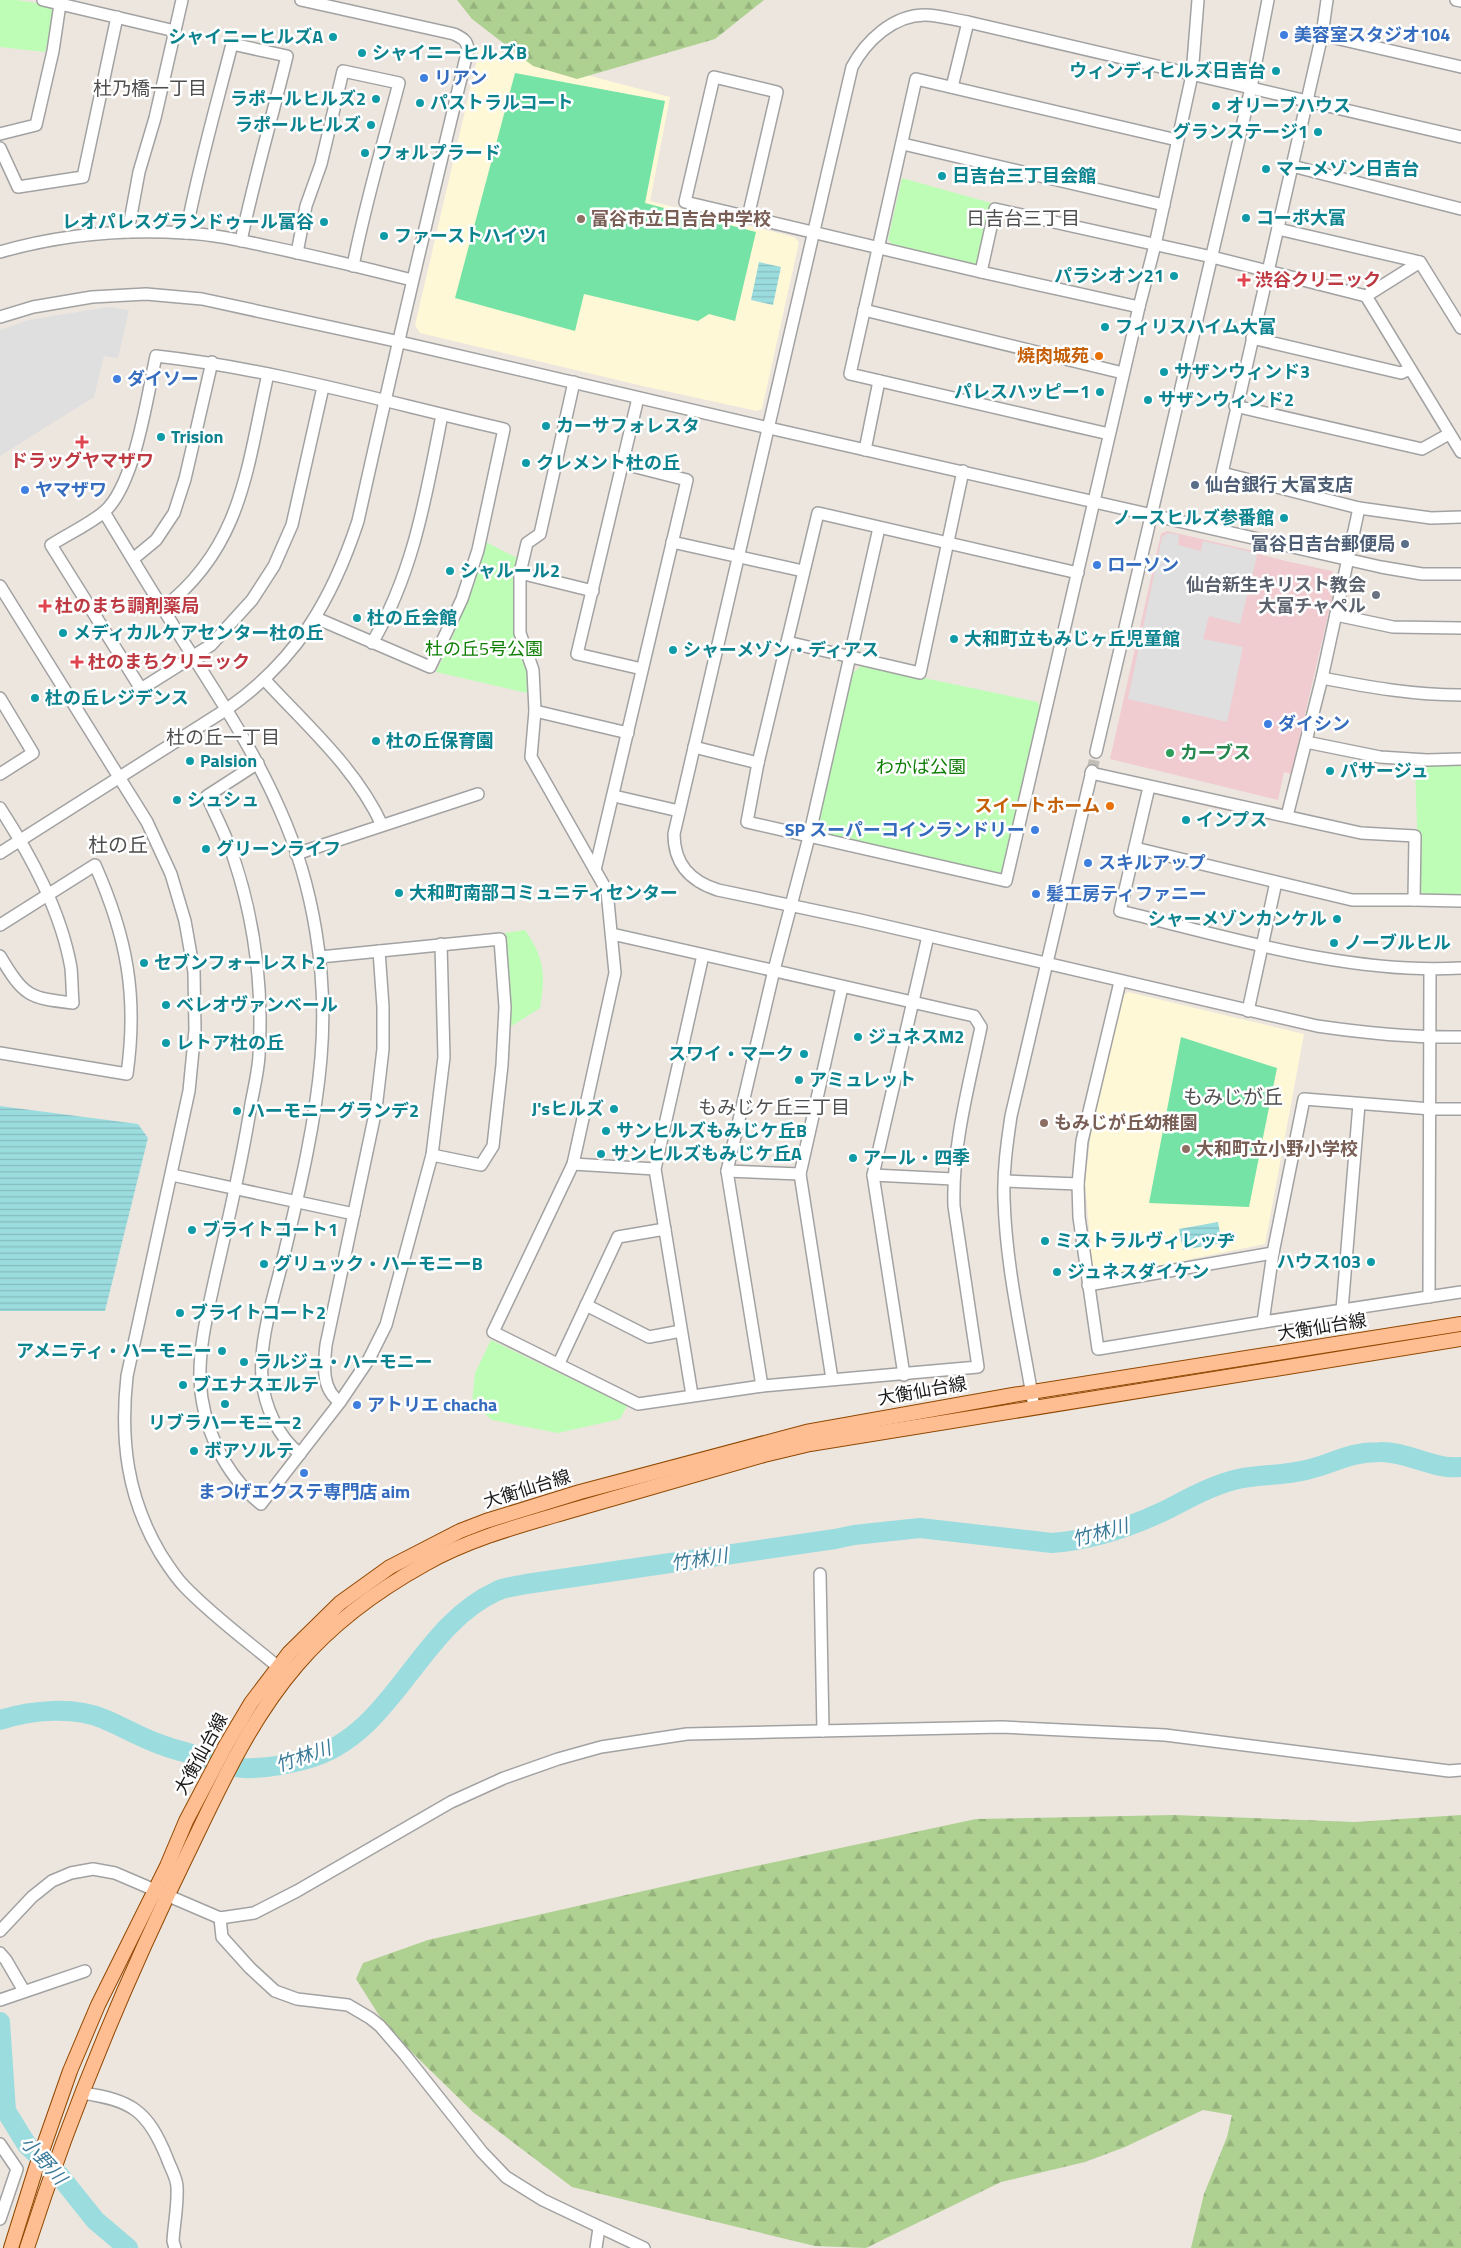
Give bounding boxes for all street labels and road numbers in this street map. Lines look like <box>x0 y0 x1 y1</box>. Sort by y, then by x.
street label: 大衡仙台線 <box>1275 1306 1368 1347</box>
street label: 大衡仙台線 <box>875 1369 969 1412</box>
street label: 大衡仙台線 <box>480 1462 574 1515</box>
street label: 大衡仙台線 <box>167 1708 234 1800</box>

